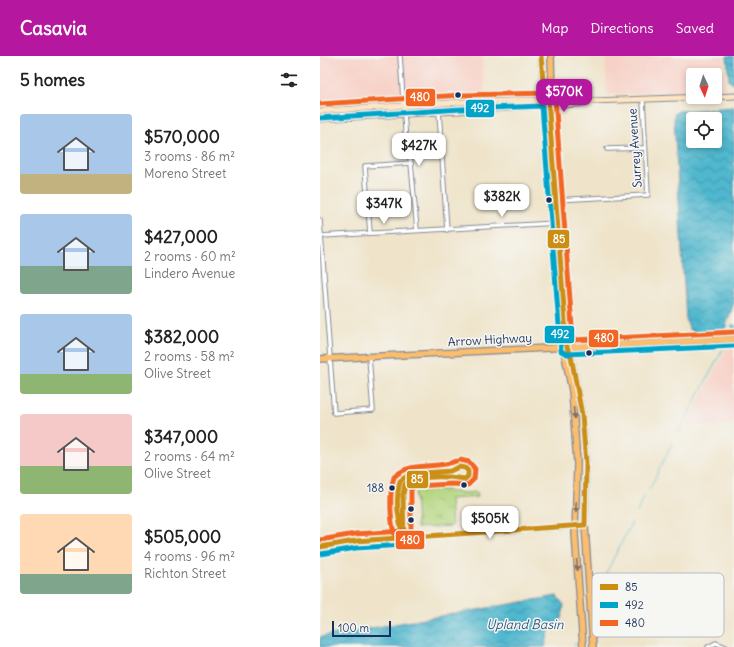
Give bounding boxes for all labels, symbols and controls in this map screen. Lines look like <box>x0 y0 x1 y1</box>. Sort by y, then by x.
text: Casavia <box>20 16 87 40</box>
text: Map <box>541 19 568 37</box>
text: Directions <box>590 19 654 37</box>
text: Saved <box>676 19 714 37</box>
north arrow <box>686 68 722 104</box>
map controls <box>686 68 722 148</box>
text: 5 homes <box>20 69 85 91</box>
icon: filters <box>278 69 300 91</box>
pin: $570K <box>536 79 592 113</box>
text: $570K <box>545 83 583 100</box>
line badge: 480 <box>405 88 436 107</box>
text: 480 <box>410 90 430 104</box>
unlabelled marker <box>453 90 463 100</box>
line badge: 492 <box>465 99 495 118</box>
text: 492 <box>471 101 489 115</box>
street label: Surrey Avenue <box>624 108 645 188</box>
button: locate <box>686 112 722 148</box>
text: $570,000 <box>144 126 220 148</box>
icon: home <box>52 130 100 178</box>
pin: $427K <box>391 133 447 167</box>
text: $427K <box>401 137 437 154</box>
text: 3 rooms · 86 m² <box>144 148 235 165</box>
text: Moreno Street <box>144 165 226 182</box>
pin: $382K <box>474 184 530 218</box>
text: $382K <box>483 188 521 205</box>
pin: $347K <box>356 191 412 225</box>
text: $347K <box>366 195 402 212</box>
unlabelled marker <box>544 195 554 205</box>
text: $427,000 <box>144 226 218 248</box>
line badge: 85 <box>547 229 570 249</box>
icon: home <box>52 230 100 278</box>
text: 85 <box>553 232 565 246</box>
text: 2 rooms · 60 m² <box>144 248 236 265</box>
text: Lindero Avenue <box>144 265 235 282</box>
line badge: 492 <box>544 325 575 344</box>
text: $382,000 <box>144 326 219 348</box>
text: 492 <box>551 327 569 341</box>
line badge: 480 <box>588 329 619 348</box>
icon: home <box>52 330 100 378</box>
street label: Arrow Highway <box>447 330 532 349</box>
text: 480 <box>594 331 614 345</box>
text: 2 rooms · 58 m² <box>144 348 235 365</box>
unlabelled marker <box>584 348 594 358</box>
text: Olive Street <box>144 365 211 382</box>
one-way arrow <box>570 407 577 419</box>
text: $347,000 <box>144 426 218 448</box>
icon: home <box>52 430 100 478</box>
text: 2 rooms · 64 m² <box>144 448 235 465</box>
text: Olive Street <box>144 465 211 482</box>
line badge: 85 <box>406 470 429 489</box>
text: 85 <box>411 472 423 486</box>
unlabelled marker <box>459 480 469 490</box>
place label: 188 <box>367 481 384 495</box>
marker: 188 <box>387 483 397 493</box>
one-way arrow <box>573 501 579 514</box>
unlabelled marker <box>406 504 416 514</box>
pin: $505K <box>462 506 518 540</box>
text: $505K <box>471 510 509 527</box>
unlabelled marker <box>406 515 416 525</box>
text: $505,000 <box>144 526 221 548</box>
icon: home <box>52 530 100 578</box>
line badge: 480 <box>395 530 425 550</box>
text: 480 <box>400 533 420 547</box>
text: 4 rooms · 96 m² <box>144 548 235 565</box>
one-way arrow <box>573 559 580 571</box>
text: Richton Street <box>144 565 226 582</box>
legend <box>592 573 724 637</box>
text: 85 <box>625 580 638 594</box>
text: 492 <box>625 598 644 612</box>
water label: Upland Basin <box>486 616 564 633</box>
text: 480 <box>625 616 645 630</box>
scale bar <box>332 619 391 638</box>
text: 100 m <box>338 621 369 635</box>

